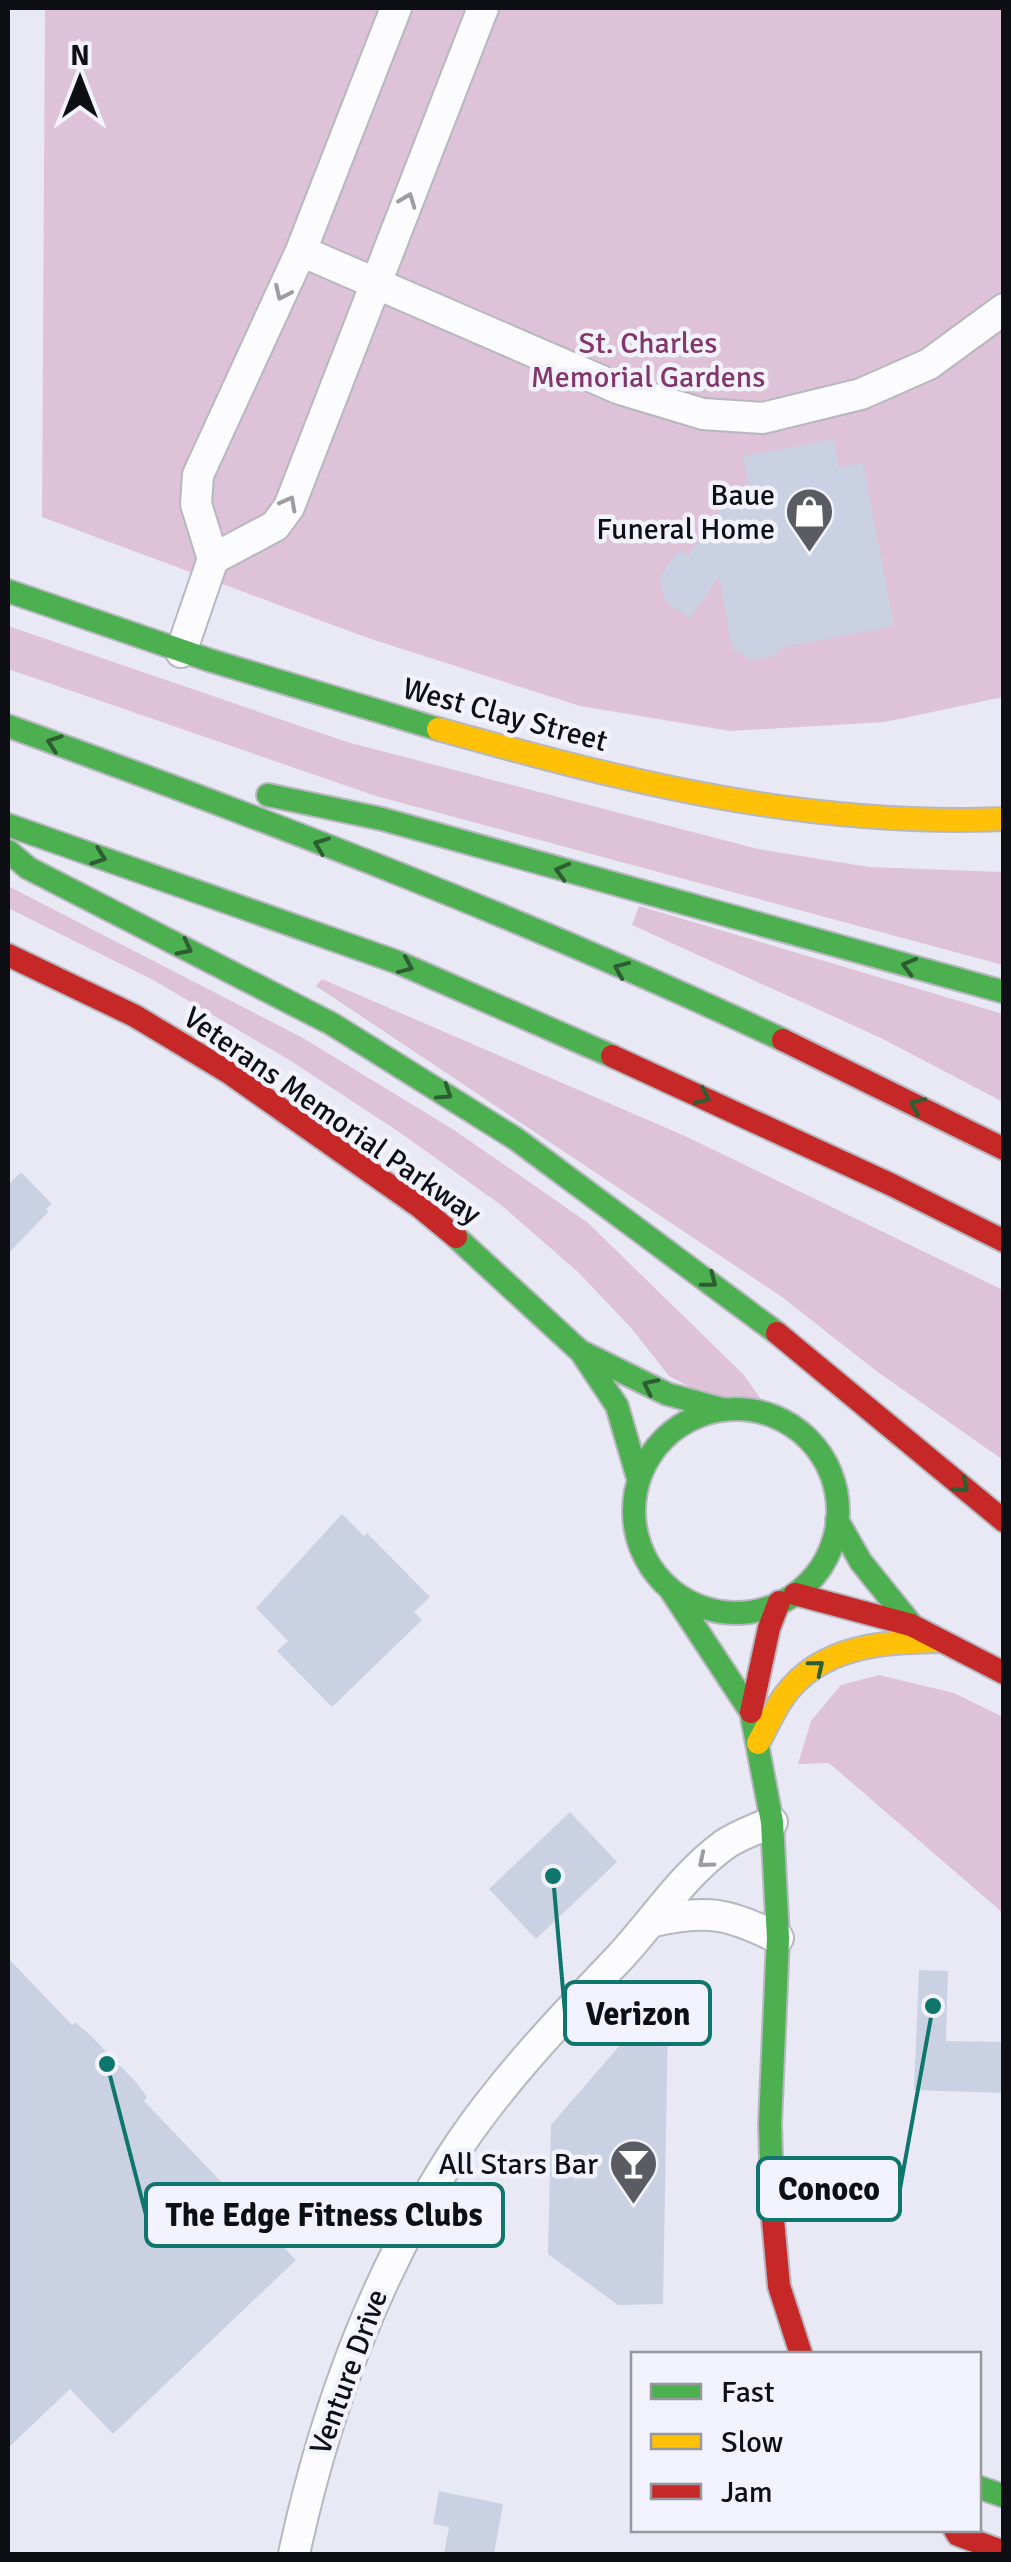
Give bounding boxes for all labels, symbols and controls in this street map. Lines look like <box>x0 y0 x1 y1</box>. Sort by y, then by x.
north arrow <box>30 30 130 130</box>
text: N <box>70 39 90 73</box>
one-way arrow <box>396 193 417 210</box>
one-way arrow <box>274 283 294 301</box>
park label: St. Charles Memorial Gardens <box>531 325 765 396</box>
place label: Baue Funeral Home <box>596 477 775 548</box>
shop icon: Baue Funeral Home <box>784 486 836 554</box>
one-way arrow <box>277 495 296 513</box>
street label: West Clay Street <box>399 670 611 760</box>
one-way arrow <box>47 734 64 755</box>
one-way arrow <box>313 836 331 856</box>
one-way arrow <box>90 845 107 866</box>
one-way arrow <box>554 862 571 883</box>
one-way arrow <box>174 936 192 955</box>
one-way arrow <box>395 954 413 974</box>
one-way arrow <box>901 957 919 978</box>
one-way arrow <box>613 961 631 981</box>
street label: Veterans Memorial Parkway <box>176 999 488 1233</box>
one-way arrow <box>434 1080 452 1099</box>
one-way arrow <box>693 1084 711 1104</box>
one-way arrow <box>909 1097 927 1117</box>
one-way arrow <box>699 1269 717 1286</box>
one-way arrow <box>642 1378 660 1398</box>
one-way arrow <box>951 1474 969 1492</box>
one-way arrow <box>805 1661 823 1679</box>
one-way arrow <box>698 1849 716 1867</box>
callout: Verizon <box>565 1982 710 2044</box>
text: Verizon <box>586 1995 690 2034</box>
bar icon: All Stars Bar <box>607 2138 659 2206</box>
place label: All Stars Bar <box>439 2146 598 2183</box>
callout: Conoco <box>758 2158 900 2220</box>
text: Conoco <box>778 2170 880 2209</box>
callout: The Edge Fitness Clubs <box>146 2184 503 2246</box>
text: The Edge Fitness Clubs <box>165 2196 483 2235</box>
street label: Venture Drive <box>302 2284 396 2460</box>
legend <box>631 2352 981 2532</box>
text: Fast <box>721 2374 774 2411</box>
text: Slow <box>721 2424 783 2461</box>
text: Jam <box>721 2474 773 2511</box>

